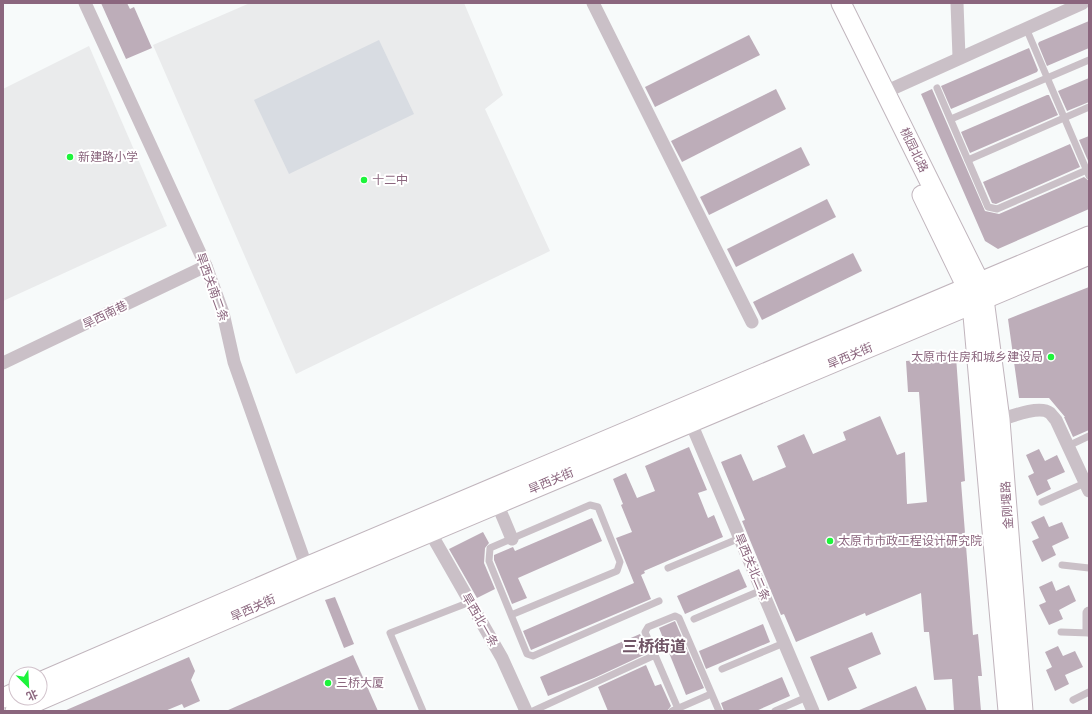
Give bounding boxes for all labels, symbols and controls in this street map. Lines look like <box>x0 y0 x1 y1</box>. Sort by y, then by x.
street label: 桃园北路 <box>897 125 931 175</box>
place label: 新建路小学 <box>78 150 138 164</box>
marker: 新建路小学 <box>65 152 75 162</box>
place label: 十二中 <box>372 173 408 187</box>
marker: 十二中 <box>359 175 369 185</box>
street label: 旱西关南二条 <box>193 251 231 323</box>
street label: 旱西南巷 <box>80 298 130 332</box>
street label: 旱西关街 <box>825 340 875 372</box>
place label: 太原市住房和城乡建设局 <box>911 350 1043 364</box>
marker: 太原市住房和城乡建设局 <box>1046 352 1056 362</box>
street label: 旱西关街 <box>526 465 576 497</box>
street label: 金刚堰路 <box>998 481 1016 529</box>
street label: 旱西关北二条 <box>731 531 773 603</box>
place label: 太原市市政工程设计研究院 <box>838 534 982 548</box>
marker: 太原市市政工程设计研究院 <box>825 536 835 546</box>
street label: 旱西北一条 <box>459 591 501 649</box>
street label: 旱西关街 <box>228 592 278 624</box>
district label: 三桥街道 <box>622 637 686 656</box>
north arrow <box>8 666 48 706</box>
place label: 三桥大厦 <box>336 676 384 690</box>
marker: 三桥大厦 <box>323 678 333 688</box>
text: 北 <box>24 687 40 703</box>

